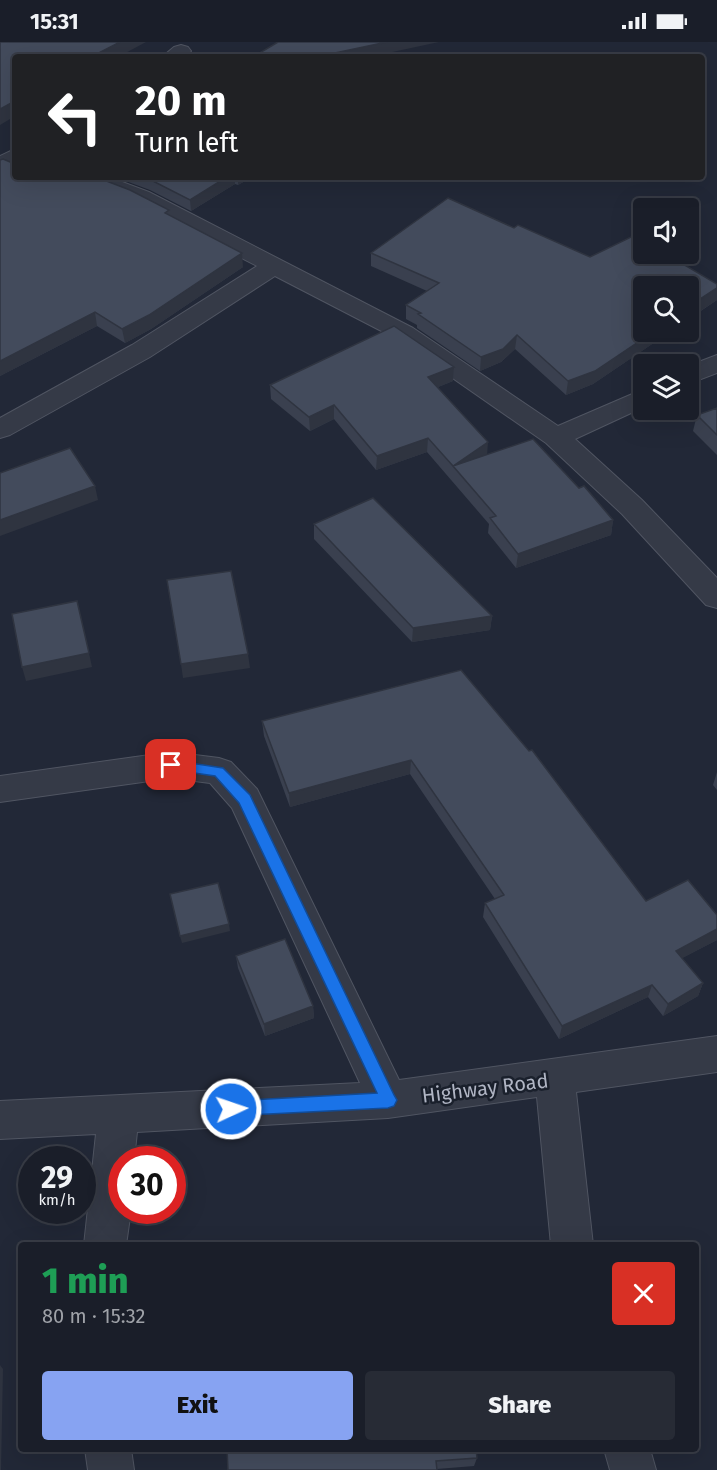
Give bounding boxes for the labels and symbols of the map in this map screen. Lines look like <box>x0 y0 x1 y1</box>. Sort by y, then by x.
pin <box>145 739 196 790</box>
street label: Highway Road <box>420 1068 550 1108</box>
position arrow <box>199 1077 263 1141</box>
speed limit sign: 30 <box>108 1146 186 1224</box>

